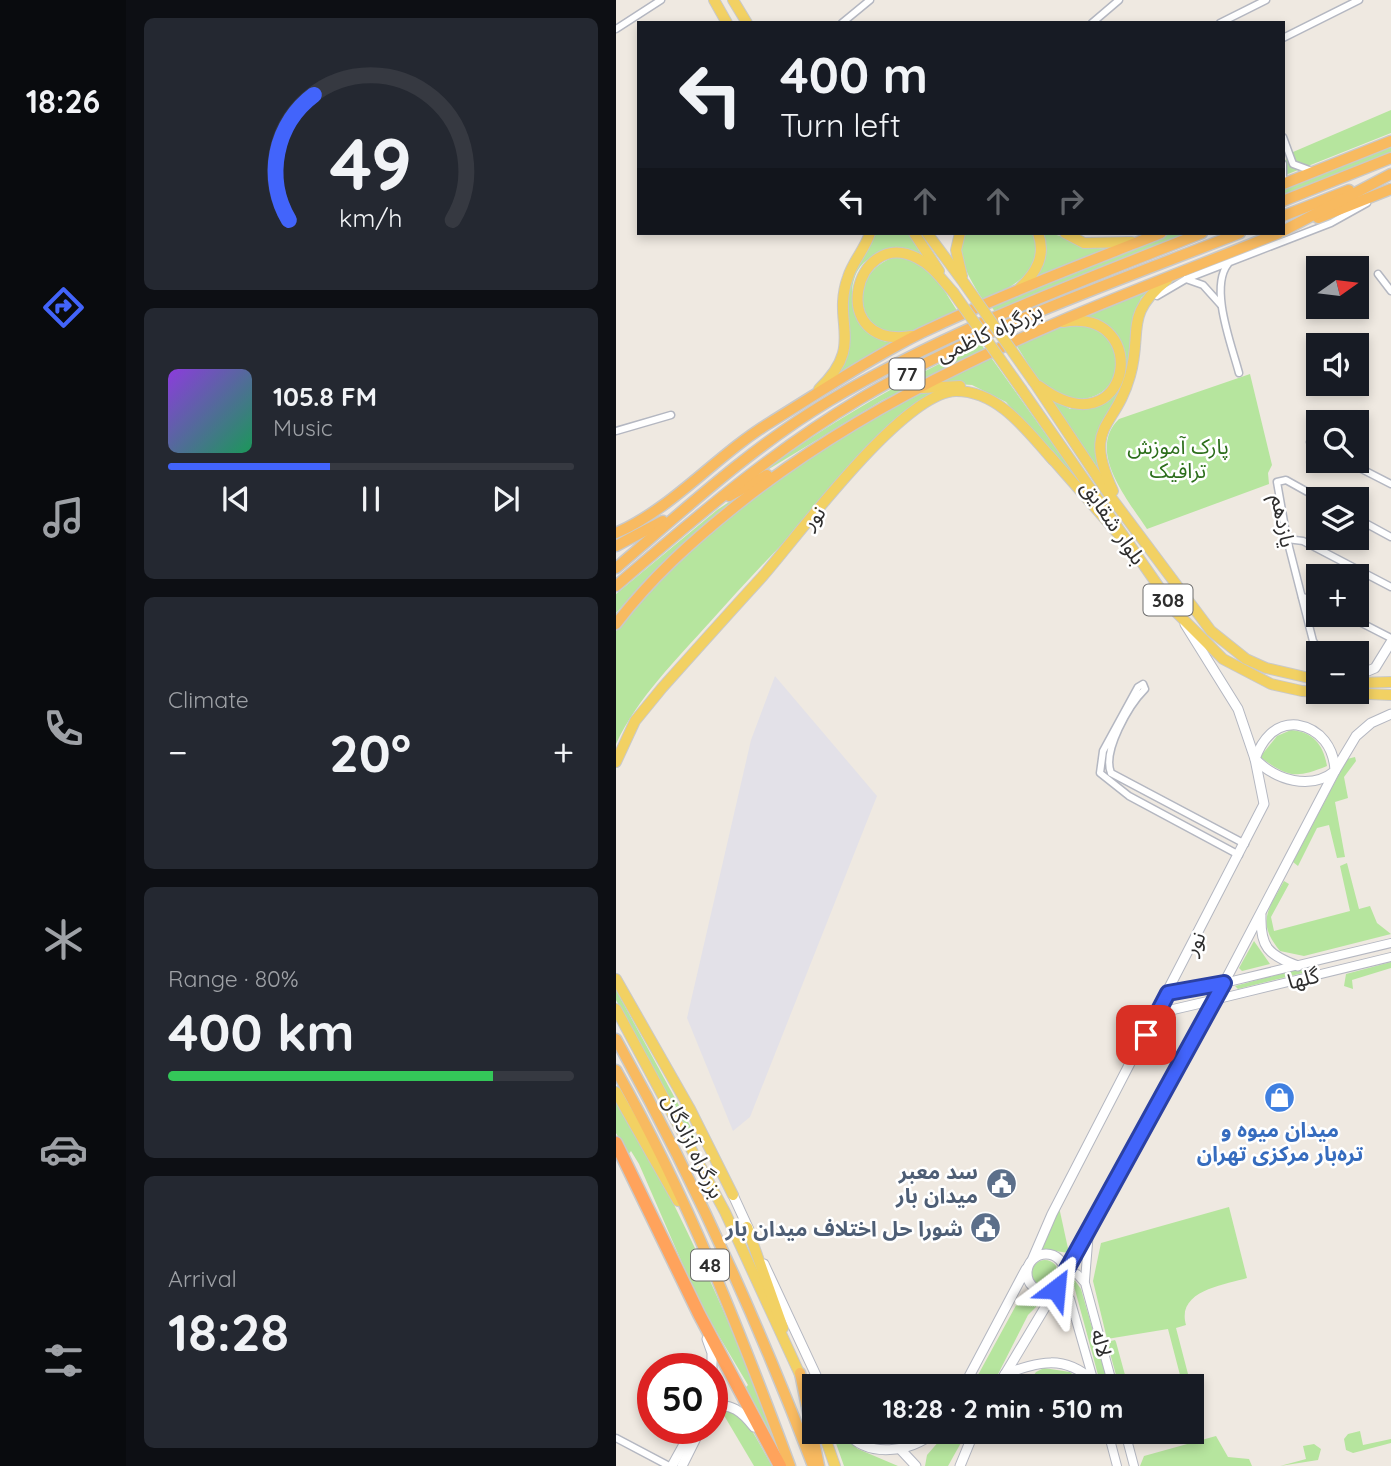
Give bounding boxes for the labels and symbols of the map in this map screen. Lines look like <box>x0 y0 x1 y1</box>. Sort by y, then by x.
north arrow <box>1306 256 1368 318</box>
street label: بزرگراه کاظمی <box>932 297 1046 367</box>
road number: 77 <box>890 358 924 390</box>
park label: پارک آموزش ترافیک <box>1127 433 1229 483</box>
street label: بلوار شقایق <box>1075 475 1152 570</box>
street label: یازدهم <box>1263 492 1302 550</box>
street label: نور <box>795 500 830 535</box>
road number: 308 <box>1144 584 1192 615</box>
street label: نور <box>1177 927 1211 960</box>
street label: گلها <box>1284 961 1322 994</box>
pin <box>1116 1005 1176 1065</box>
shop icon: میدان میوه و تره‌بار مرکزی تهران <box>1263 1080 1297 1114</box>
street label: بزرگراه آزادگان <box>658 1090 730 1202</box>
place label: میدان میوه و تره‌بار مرکزی تهران <box>1197 1116 1364 1166</box>
place label: سد معبر میدان بار <box>895 1158 978 1208</box>
public building icon: سد معبر میدان بار <box>984 1166 1018 1200</box>
public building icon: شورا حل اختلاف میدان بار <box>969 1211 1003 1245</box>
place label: شورا حل اختلاف میدان بار <box>725 1215 963 1241</box>
road number: 48 <box>691 1250 729 1280</box>
position arrow <box>1019 1252 1093 1326</box>
street label: لاله <box>1086 1326 1118 1360</box>
speed limit sign: 50 <box>637 1353 728 1444</box>

